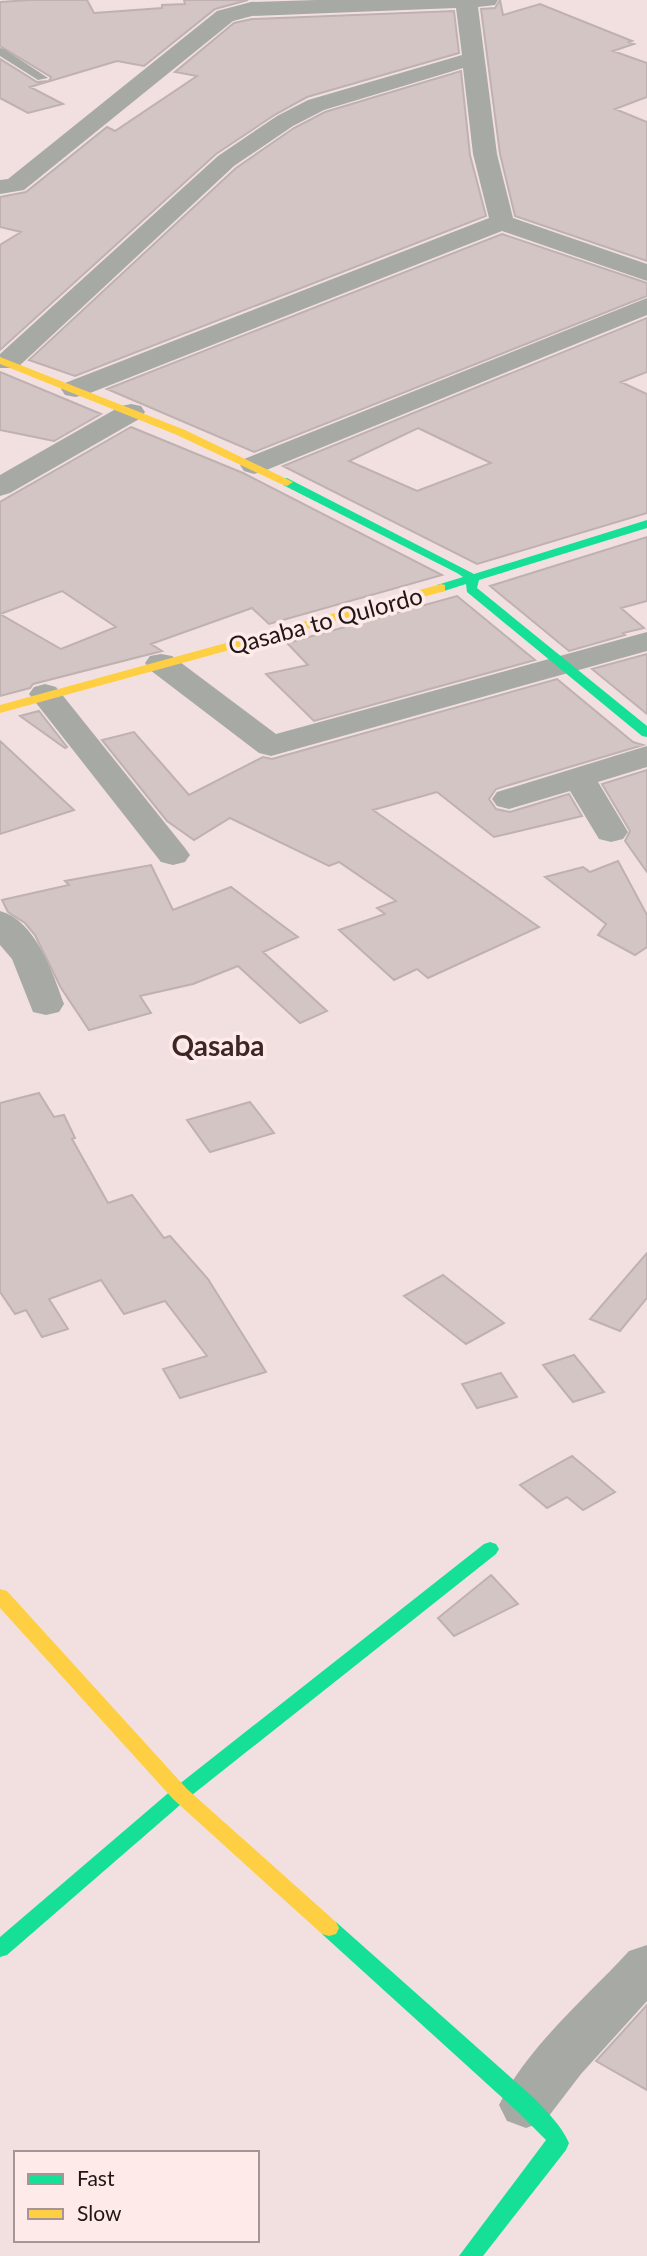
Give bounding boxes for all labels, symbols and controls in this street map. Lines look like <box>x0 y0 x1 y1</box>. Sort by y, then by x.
street label: Qasaba to Qulordo <box>225 580 425 660</box>
district label: Qasaba <box>171 1028 265 1062</box>
legend <box>14 2151 259 2242</box>
text: Fast <box>77 2165 115 2190</box>
text: Slow <box>77 2200 122 2225</box>

